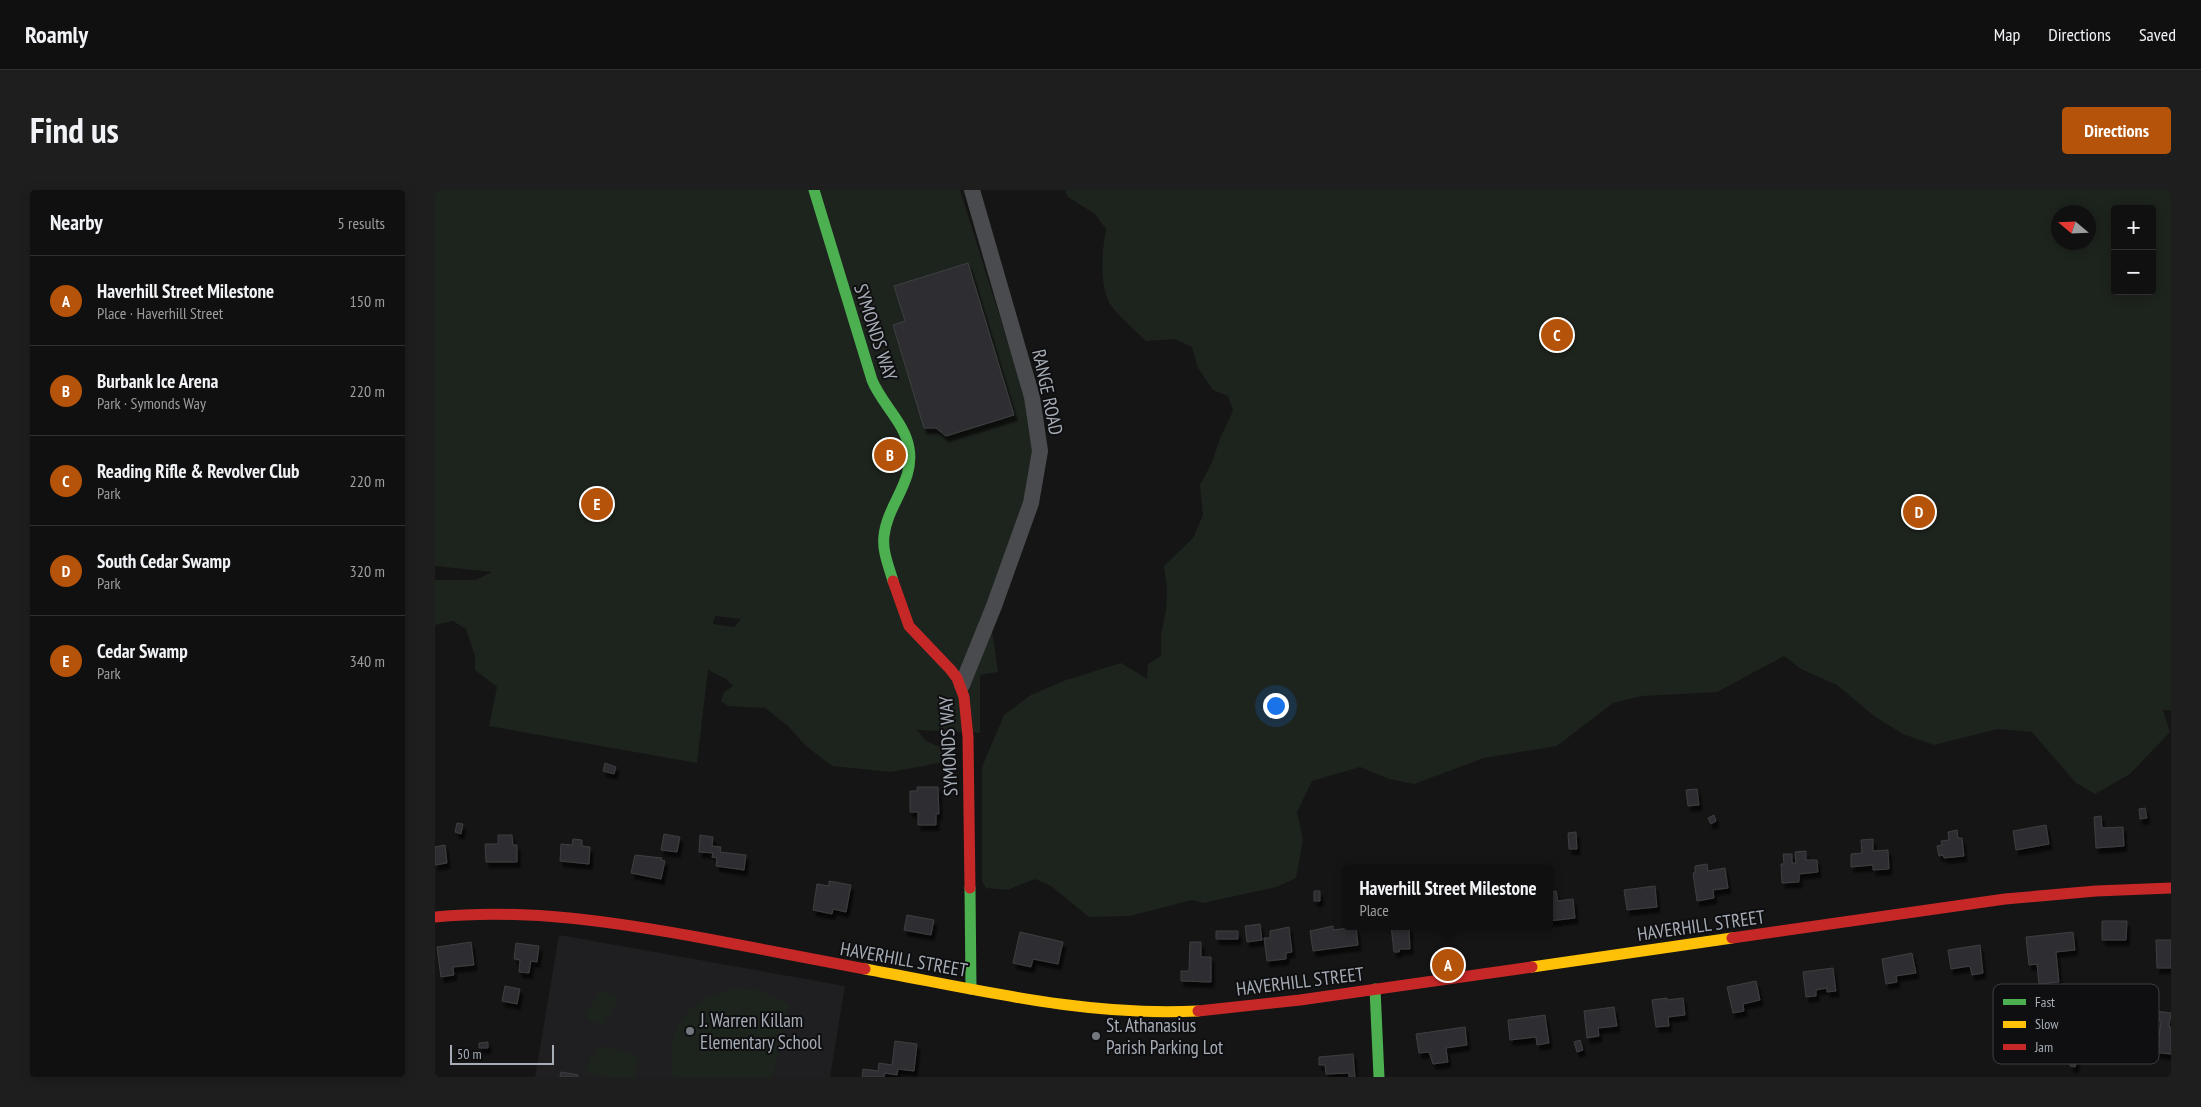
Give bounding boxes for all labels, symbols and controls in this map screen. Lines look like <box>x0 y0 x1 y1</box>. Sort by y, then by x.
text: Roamly <box>25 19 88 50</box>
text: Map <box>1994 23 2020 46</box>
text: Directions <box>2048 23 2111 46</box>
text: Saved <box>2139 23 2176 46</box>
text: Find us <box>30 107 119 153</box>
button: Directions <box>2062 107 2171 154</box>
north arrow <box>2051 205 2096 250</box>
map controls <box>2111 205 2156 295</box>
button: + <box>2111 205 2156 250</box>
text: Nearby <box>50 209 103 236</box>
text: 5 results <box>338 213 385 233</box>
button: − <box>2111 250 2156 295</box>
text: Haverhill Street Milestone <box>97 279 274 303</box>
street label: SYMONDS WAY <box>849 281 903 384</box>
text: A <box>62 291 70 311</box>
text: 150 m <box>350 291 385 311</box>
text: Place · Haverhill Street <box>97 303 223 323</box>
pin: C <box>1541 316 1573 354</box>
street label: RANGE ROAD <box>1027 347 1069 437</box>
text: Burbank Ice Arena <box>97 369 218 393</box>
text: B <box>62 381 70 401</box>
text: 220 m <box>350 381 385 401</box>
text: Park · Symonds Way <box>97 393 206 413</box>
pin: B <box>874 436 906 474</box>
text: Reading Rifle & Revolver Club <box>97 459 300 483</box>
text: C <box>62 471 70 491</box>
text: 220 m <box>350 471 385 491</box>
text: Park <box>97 483 121 503</box>
pin: E <box>581 485 613 523</box>
pin: D <box>1903 493 1935 531</box>
text: South Cedar Swamp <box>97 549 231 573</box>
text: D <box>62 561 70 581</box>
text: 320 m <box>350 561 385 581</box>
text: Park <box>97 573 121 593</box>
text: Cedar Swamp <box>97 639 188 663</box>
text: E <box>63 651 69 671</box>
text: 340 m <box>350 651 385 671</box>
text: Park <box>97 663 121 683</box>
your location <box>1263 693 1289 719</box>
street label: SYMONDS WAY <box>933 695 963 797</box>
popup <box>1343 865 1553 930</box>
text: Haverhill Street Milestone <box>1359 876 1537 900</box>
text: Place <box>1359 900 1389 920</box>
street label: HAVERHILL STREET <box>1636 904 1767 946</box>
street label: HAVERHILL STREET <box>838 936 970 982</box>
pin: A <box>1432 946 1464 984</box>
street label: HAVERHILL STREET <box>1235 961 1366 1001</box>
legend <box>1993 984 2159 1064</box>
text: Fast <box>2035 993 2055 1011</box>
place label: J. Warren Killam Elementary School <box>699 1008 822 1054</box>
place label: St. Athanasius Parish Parking Lot <box>1106 1013 1224 1059</box>
text: Slow <box>2035 1015 2059 1033</box>
marker: J. Warren Killam Elementary School <box>684 1025 696 1037</box>
marker: St. Athanasius Parish Parking Lot <box>1090 1030 1102 1042</box>
text: Jam <box>2034 1038 2053 1056</box>
scale bar <box>450 1042 554 1065</box>
text: 50 m <box>457 1045 482 1063</box>

